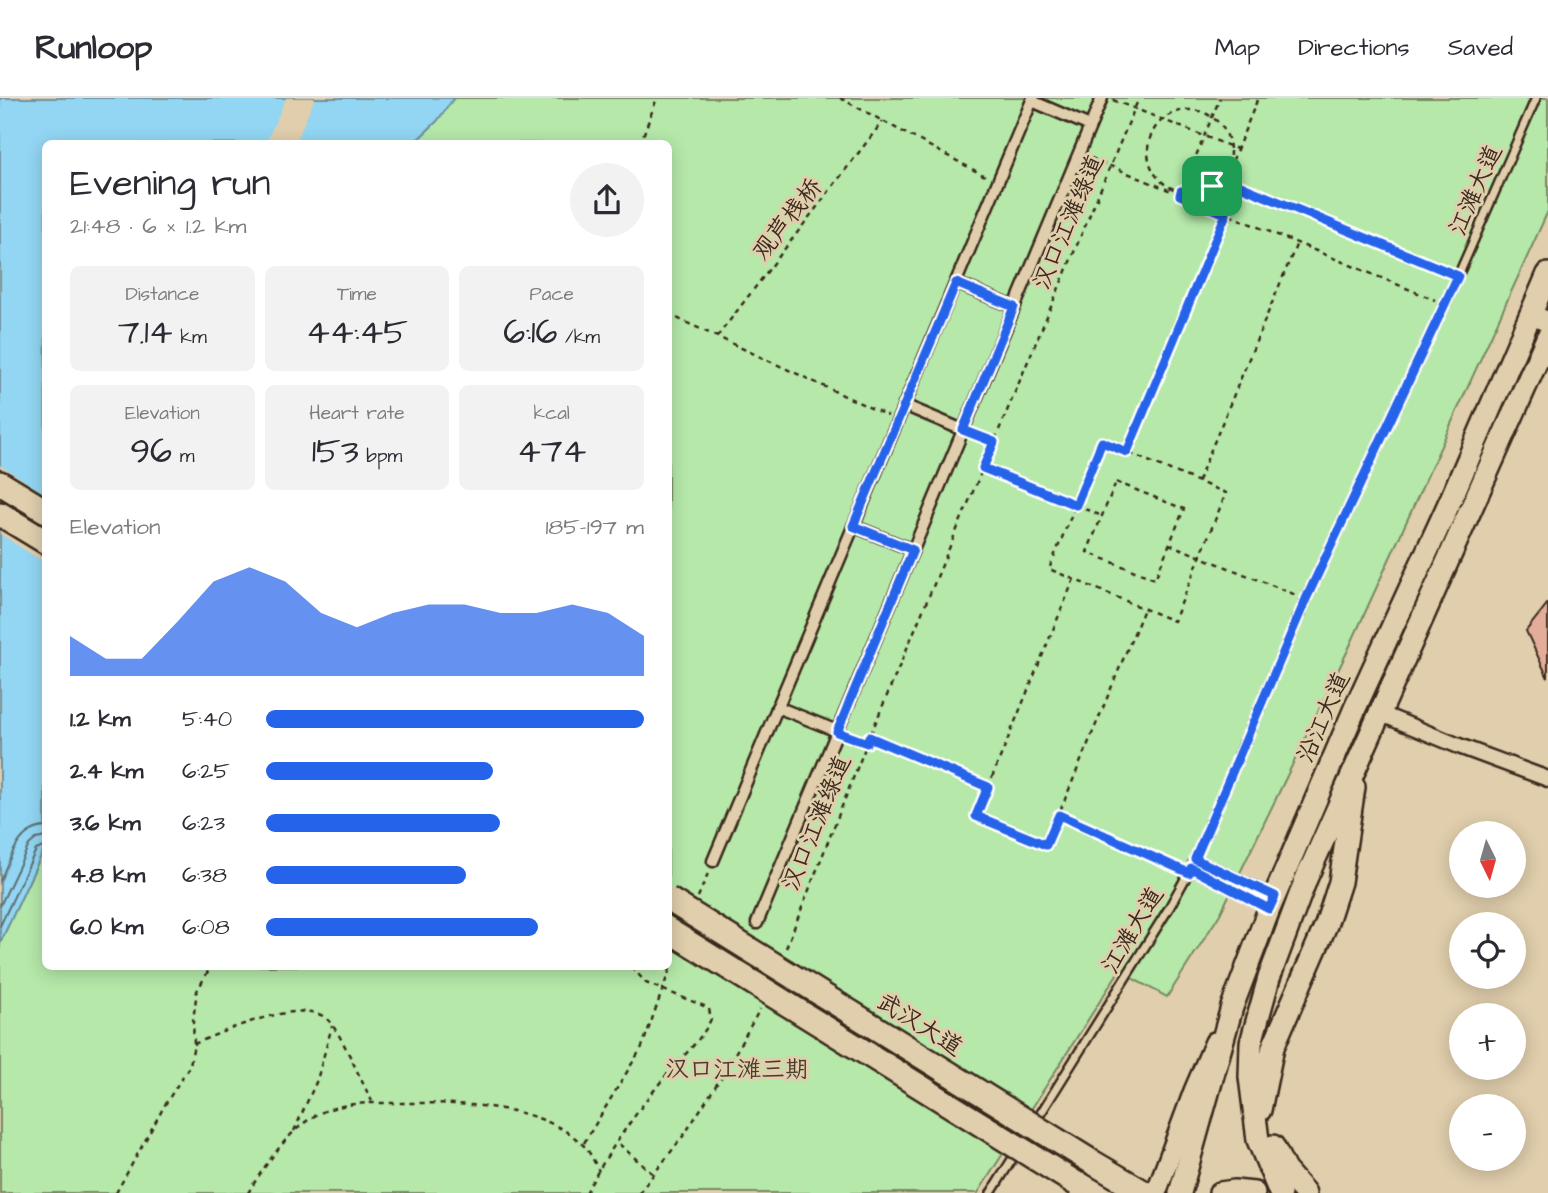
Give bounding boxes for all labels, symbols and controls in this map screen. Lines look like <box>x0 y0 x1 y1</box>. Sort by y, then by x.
text: Runloop <box>35 25 152 71</box>
text: Map <box>1215 31 1260 65</box>
text: Directions <box>1298 31 1410 65</box>
text: Saved <box>1448 31 1513 65</box>
street label: 江滩大道 <box>1441 140 1511 241</box>
street label: 汉口江滩绿道 <box>1025 149 1113 295</box>
pin <box>1182 156 1242 216</box>
text: Evening run <box>70 158 271 210</box>
button: share <box>570 163 644 237</box>
icon: arrive <box>1193 167 1231 205</box>
street label: 观芦栈桥 <box>745 171 831 268</box>
text: 21:48 · 6 × 1.2 km <box>70 210 246 242</box>
text: Distance <box>125 281 199 308</box>
text: Time <box>337 281 377 308</box>
text: Pace <box>530 281 574 308</box>
text: 7.14 <box>118 308 173 357</box>
text: 44:45 <box>306 308 408 357</box>
text: 6:16 <box>503 308 557 357</box>
text: km <box>173 324 207 351</box>
text: /km <box>557 324 600 351</box>
text: Elevation <box>125 400 200 427</box>
text: Heart rate <box>309 400 405 427</box>
text: kcal <box>533 400 570 427</box>
text: 96 <box>130 427 172 476</box>
text: 153 <box>312 427 359 476</box>
text: 474 <box>517 427 586 476</box>
text: m <box>172 443 194 470</box>
text: bpm <box>359 443 402 470</box>
text: Elevation <box>70 511 161 543</box>
text: 185–197 m <box>545 511 644 543</box>
street label: 沿江大道 <box>1289 667 1359 768</box>
text: 1.2 km <box>70 703 131 735</box>
text: 5:40 <box>182 703 232 735</box>
street label: 汉口江滩绿道 <box>774 750 860 897</box>
text: 2.4 km <box>70 755 143 787</box>
text: 6:25 <box>182 755 230 787</box>
text: 3.6 km <box>70 807 141 839</box>
text: 6:23 <box>182 807 225 839</box>
north arrow <box>1449 821 1526 898</box>
map controls <box>1449 821 1526 1171</box>
text: 4.8 km <box>70 859 145 891</box>
text: 6:38 <box>182 859 227 891</box>
street label: 江滩大道 <box>1094 881 1172 980</box>
text: 6.0 km <box>70 911 143 943</box>
text: 6:08 <box>182 911 230 943</box>
button: locate <box>1449 912 1526 989</box>
street label: 武汉大道 <box>870 985 969 1065</box>
button: + <box>1449 1003 1526 1080</box>
park label: 汉口江滩三期 <box>665 1053 809 1087</box>
button: − <box>1449 1094 1526 1171</box>

